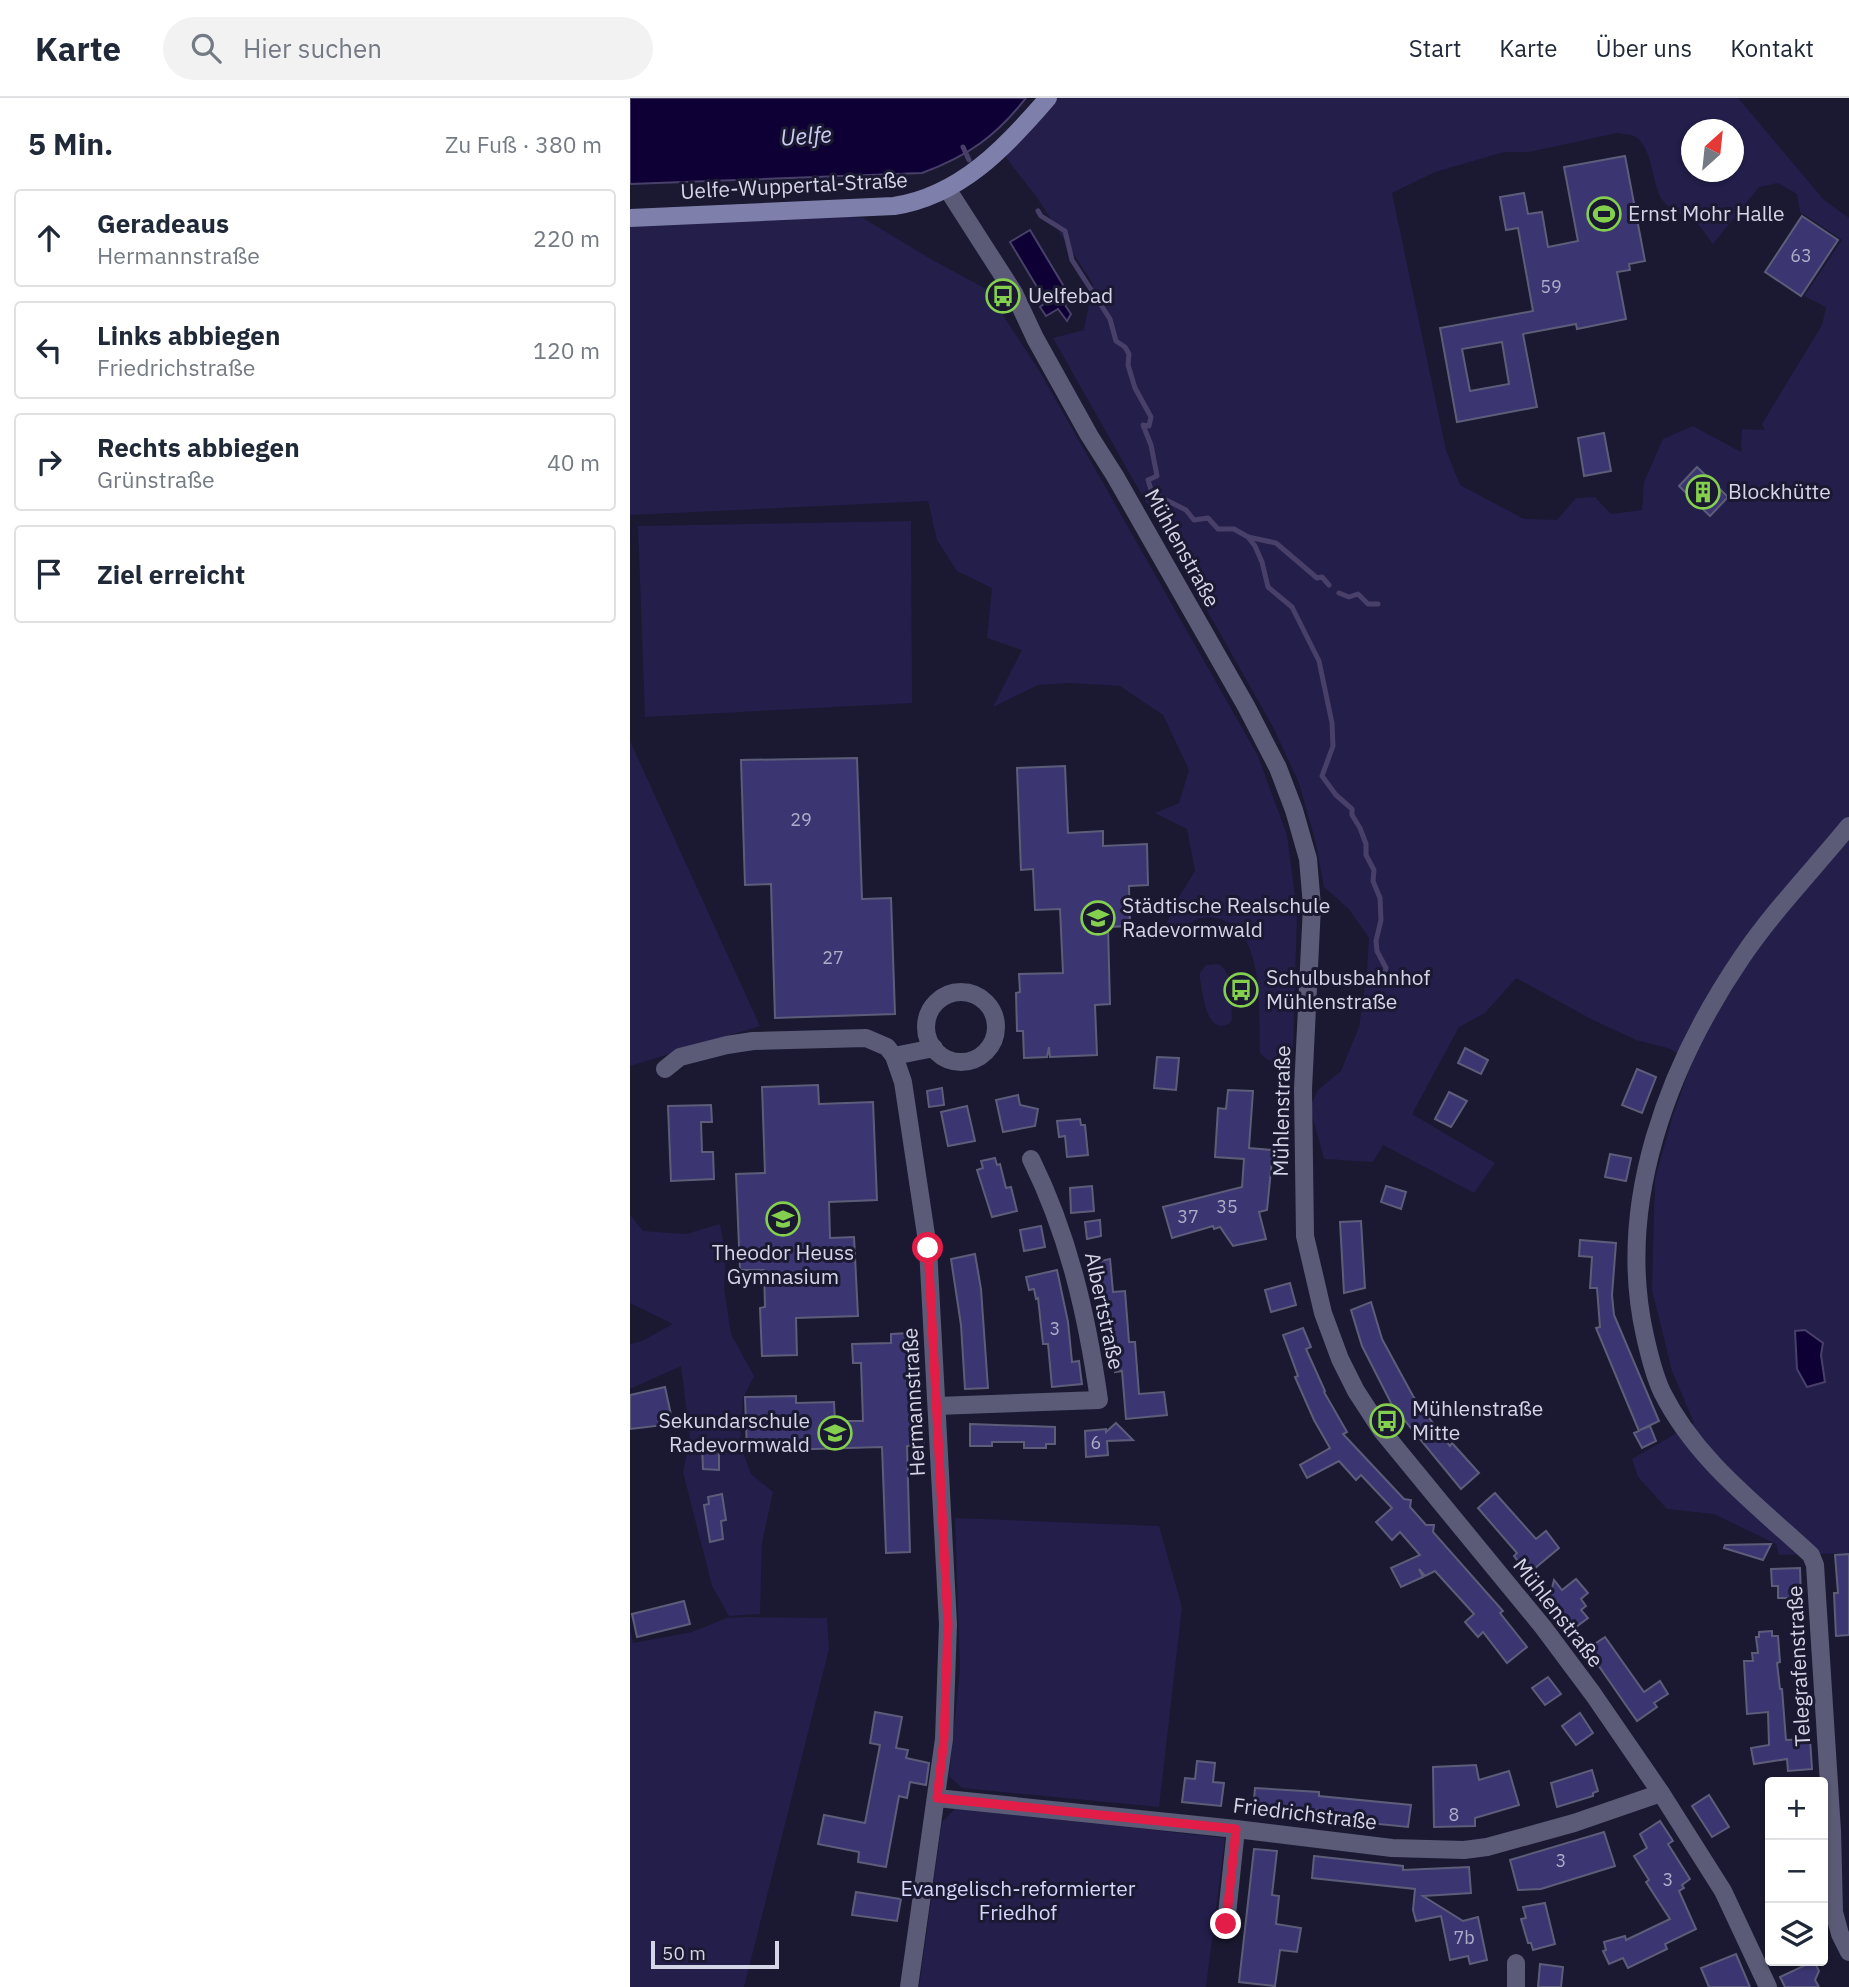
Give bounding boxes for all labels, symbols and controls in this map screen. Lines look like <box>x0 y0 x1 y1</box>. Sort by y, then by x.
search box <box>163 17 653 80</box>
text: Karte <box>35 27 121 70</box>
icon: search <box>187 29 225 67</box>
text: Hier suchen <box>243 31 382 65</box>
text: Start <box>1409 32 1461 64</box>
text: Karte <box>1499 32 1557 64</box>
text: Über uns <box>1595 32 1692 64</box>
text: Kontakt <box>1730 32 1814 64</box>
water label: Uelfe <box>779 118 833 152</box>
north arrow <box>1681 119 1744 182</box>
text: 5 Min. <box>28 124 113 163</box>
text: Zu Fuß · 380 m <box>445 129 602 159</box>
street label: Uelfe-Wuppertal-Straße <box>679 165 908 205</box>
sports icon: Ernst Mohr Halle <box>1585 195 1623 233</box>
place label: Ernst Mohr Halle <box>1628 199 1785 227</box>
text: Geradeaus <box>97 206 229 240</box>
icon: ahead <box>30 219 68 257</box>
text: 220 m <box>533 223 600 253</box>
text: Hermannstraße <box>97 240 260 270</box>
house number: 63 <box>1790 244 1812 267</box>
house number: 59 <box>1540 275 1562 298</box>
bus stop icon: Uelfebad <box>984 277 1022 315</box>
place label: Uelfebad <box>1028 281 1113 309</box>
text: Links abbiegen <box>97 318 280 352</box>
icon: left <box>30 331 68 369</box>
text: 120 m <box>533 335 600 365</box>
text: Friedrichstraße <box>97 352 255 382</box>
text: Rechts abbiegen <box>97 430 300 464</box>
icon: right <box>30 443 68 481</box>
text: 40 m <box>547 447 600 477</box>
text: Grünstraße <box>97 464 215 494</box>
building icon: Blockhütte <box>1684 473 1722 511</box>
place label: Blockhütte <box>1728 477 1831 505</box>
street label: Mühlenstraße <box>1139 483 1227 612</box>
icon: arrive <box>30 555 68 593</box>
text: Ziel erreicht <box>97 557 245 591</box>
house number: 29 <box>790 808 812 831</box>
place label: Städtische Realschule Radevormwald <box>1122 891 1330 943</box>
school or university icon: Städtische Realschule Radevormwald <box>1079 899 1117 937</box>
house number: 27 <box>822 946 844 969</box>
place label: Schulbusbahnhof Mühlenstraße <box>1266 963 1430 1015</box>
bus stop icon: Schulbusbahnhof Mühlenstraße <box>1222 971 1260 1009</box>
street label: Mühlenstraße <box>1266 1045 1296 1177</box>
house number: 35 <box>1216 1195 1238 1218</box>
school or university icon: Theodor Heuss Gymnasium <box>764 1200 802 1238</box>
house number: 37 <box>1177 1205 1199 1228</box>
route start <box>912 1232 943 1263</box>
place label: Theodor Heuss Gymnasium <box>712 1238 854 1290</box>
street label: Albertstraße <box>1079 1250 1131 1372</box>
house number: 3 <box>1050 1317 1060 1340</box>
street label: Hermannstraße <box>895 1327 931 1477</box>
place label: Mühlenstraße Mitte <box>1412 1394 1543 1446</box>
bus stop icon: Mühlenstraße Mitte <box>1368 1402 1406 1440</box>
place label: Sekundarschule Radevormwald <box>659 1406 810 1458</box>
school or university icon: Sekundarschule Radevormwald <box>816 1414 854 1452</box>
house number: 6 <box>1091 1431 1101 1454</box>
street label: Mühlenstraße <box>1507 1552 1610 1673</box>
street label: Telegrafenstraße <box>1780 1585 1816 1747</box>
map controls <box>1765 1777 1828 1966</box>
button: + <box>1765 1777 1828 1840</box>
street label: Friedrichstraße <box>1232 1790 1379 1836</box>
house number: 8 <box>1449 1803 1459 1826</box>
button: − <box>1765 1840 1828 1903</box>
house number: 3 <box>1556 1849 1566 1872</box>
house number: 3 <box>1663 1868 1673 1891</box>
park label: Evangelisch-reformierter Friedhof <box>901 1874 1136 1926</box>
button: layers <box>1765 1903 1828 1966</box>
route end <box>1210 1908 1241 1939</box>
house number: 7b <box>1453 1926 1475 1949</box>
scale bar <box>651 1938 779 1970</box>
text: 50 m <box>662 1941 706 1965</box>

